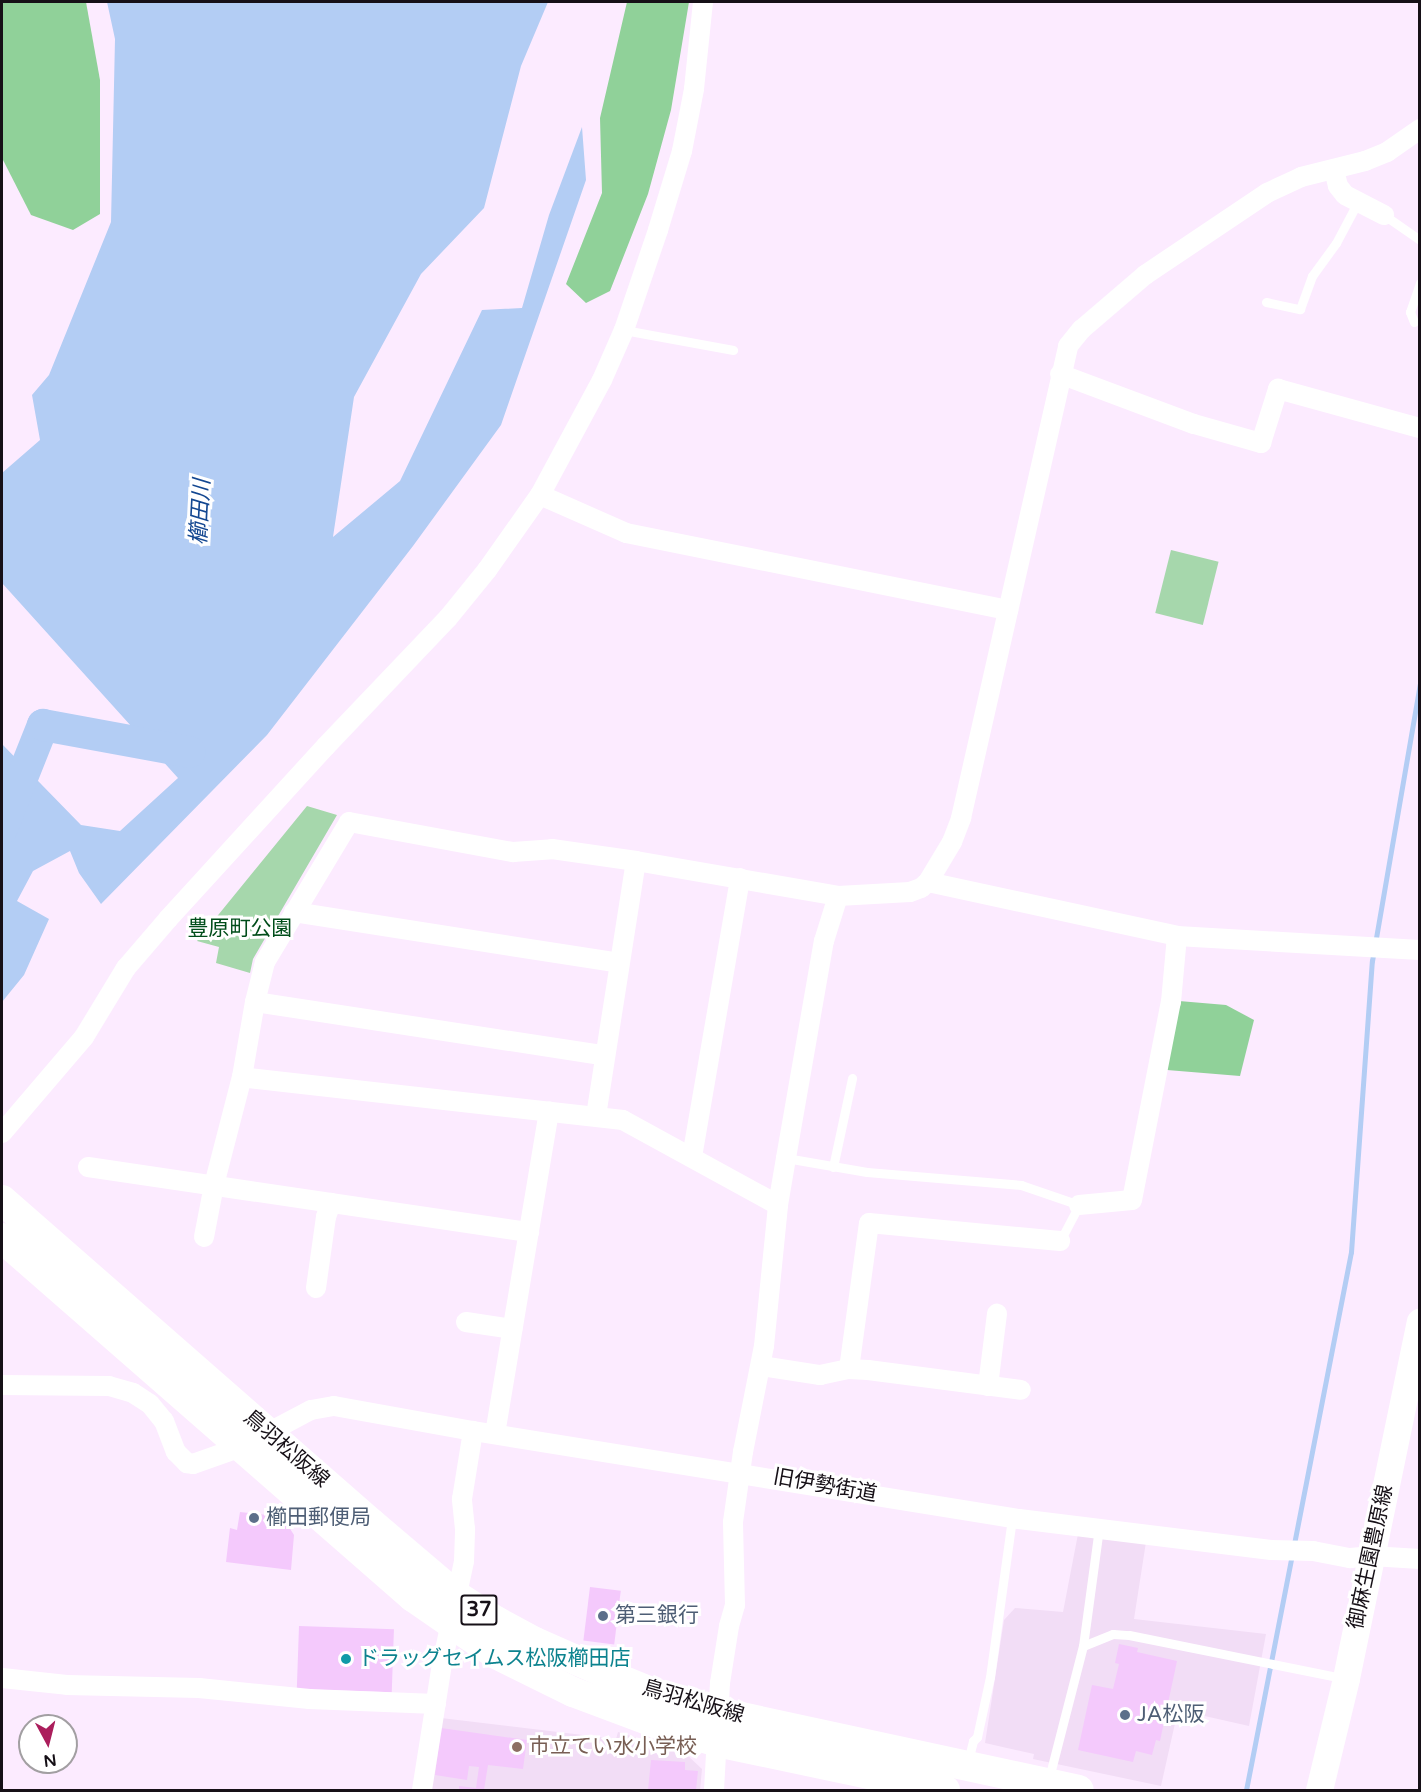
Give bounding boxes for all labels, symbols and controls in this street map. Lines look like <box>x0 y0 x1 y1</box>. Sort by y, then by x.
water label: 櫛田川 <box>186 478 216 546</box>
park label: 豊原町公園 <box>188 916 292 942</box>
street label: 鳥羽松阪線 <box>238 1405 334 1493</box>
street label: 旧伊勢街道 <box>771 1464 879 1508</box>
street label: 御麻生園豊原線 <box>1343 1482 1399 1632</box>
place label: 櫛田郵便局 <box>266 1505 371 1531</box>
marker: 櫛田郵便局 <box>247 1511 261 1525</box>
road number: 37 <box>460 1593 498 1627</box>
place label: 第三銀行 <box>615 1603 699 1629</box>
marker: 第三銀行 <box>596 1609 610 1623</box>
place label: ドラッグセイムス松阪櫛田店 <box>358 1646 631 1672</box>
marker: ドラッグセイムス松阪櫛田店 <box>339 1652 353 1666</box>
street label: 鳥羽松阪線 <box>639 1675 747 1729</box>
place label: JA松阪 <box>1137 1702 1204 1728</box>
marker: JA松阪 <box>1118 1708 1132 1722</box>
north arrow <box>18 1714 78 1774</box>
place label: 市立てい水小学校 <box>529 1734 697 1760</box>
marker: 市立てい水小学校 <box>510 1740 524 1754</box>
text: N <box>42 1749 58 1771</box>

